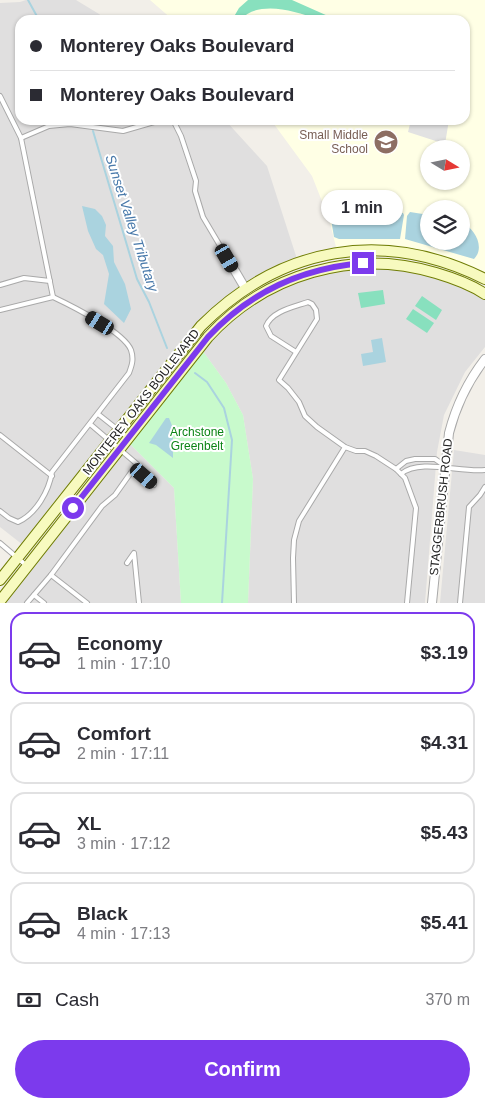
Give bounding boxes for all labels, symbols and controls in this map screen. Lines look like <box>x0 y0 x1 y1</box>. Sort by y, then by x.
text: Monterey Oaks Boulevard <box>60 35 294 56</box>
text: Monterey Oaks Boulevard <box>60 84 294 105</box>
place label: Small Middle School <box>299 128 368 156</box>
school or university icon: Small Middle School <box>373 129 399 155</box>
north arrow <box>420 140 470 190</box>
map controls <box>420 140 470 250</box>
water label: Sunset Valley Tributary <box>102 152 162 295</box>
callout: 1 min <box>322 190 404 226</box>
text: 1 min <box>341 199 383 216</box>
button: layers <box>420 200 470 250</box>
car <box>213 241 240 275</box>
route end <box>352 252 374 274</box>
car <box>83 309 116 337</box>
street label: MONTEREY OAKS BOULEVARD <box>80 326 202 478</box>
park label: Archstone Greenbelt <box>170 425 224 453</box>
street label: STAGGERBRUSH ROAD <box>427 437 455 576</box>
car <box>127 460 160 492</box>
route start <box>62 497 84 519</box>
icon: car <box>17 631 62 676</box>
text: Economy <box>77 633 163 654</box>
text: $3.19 <box>420 642 468 663</box>
text: 1 min · 17:10 <box>77 655 170 672</box>
icon: car <box>17 721 62 766</box>
text: Comfort <box>77 723 151 744</box>
text: $4.31 <box>420 732 468 753</box>
text: 2 min · 17:11 <box>77 745 169 762</box>
icon: car <box>17 811 62 856</box>
text: XL <box>77 813 101 834</box>
text: $5.43 <box>420 822 468 843</box>
text: 3 min · 17:12 <box>77 835 170 852</box>
icon: car <box>17 901 62 946</box>
text: Black <box>77 903 128 924</box>
text: $5.41 <box>420 912 468 933</box>
text: 4 min · 17:13 <box>77 925 170 942</box>
icon: cash <box>15 986 43 1014</box>
text: Cash <box>55 989 99 1010</box>
text: 370 m <box>426 991 470 1008</box>
button: Confirm <box>15 1040 470 1098</box>

